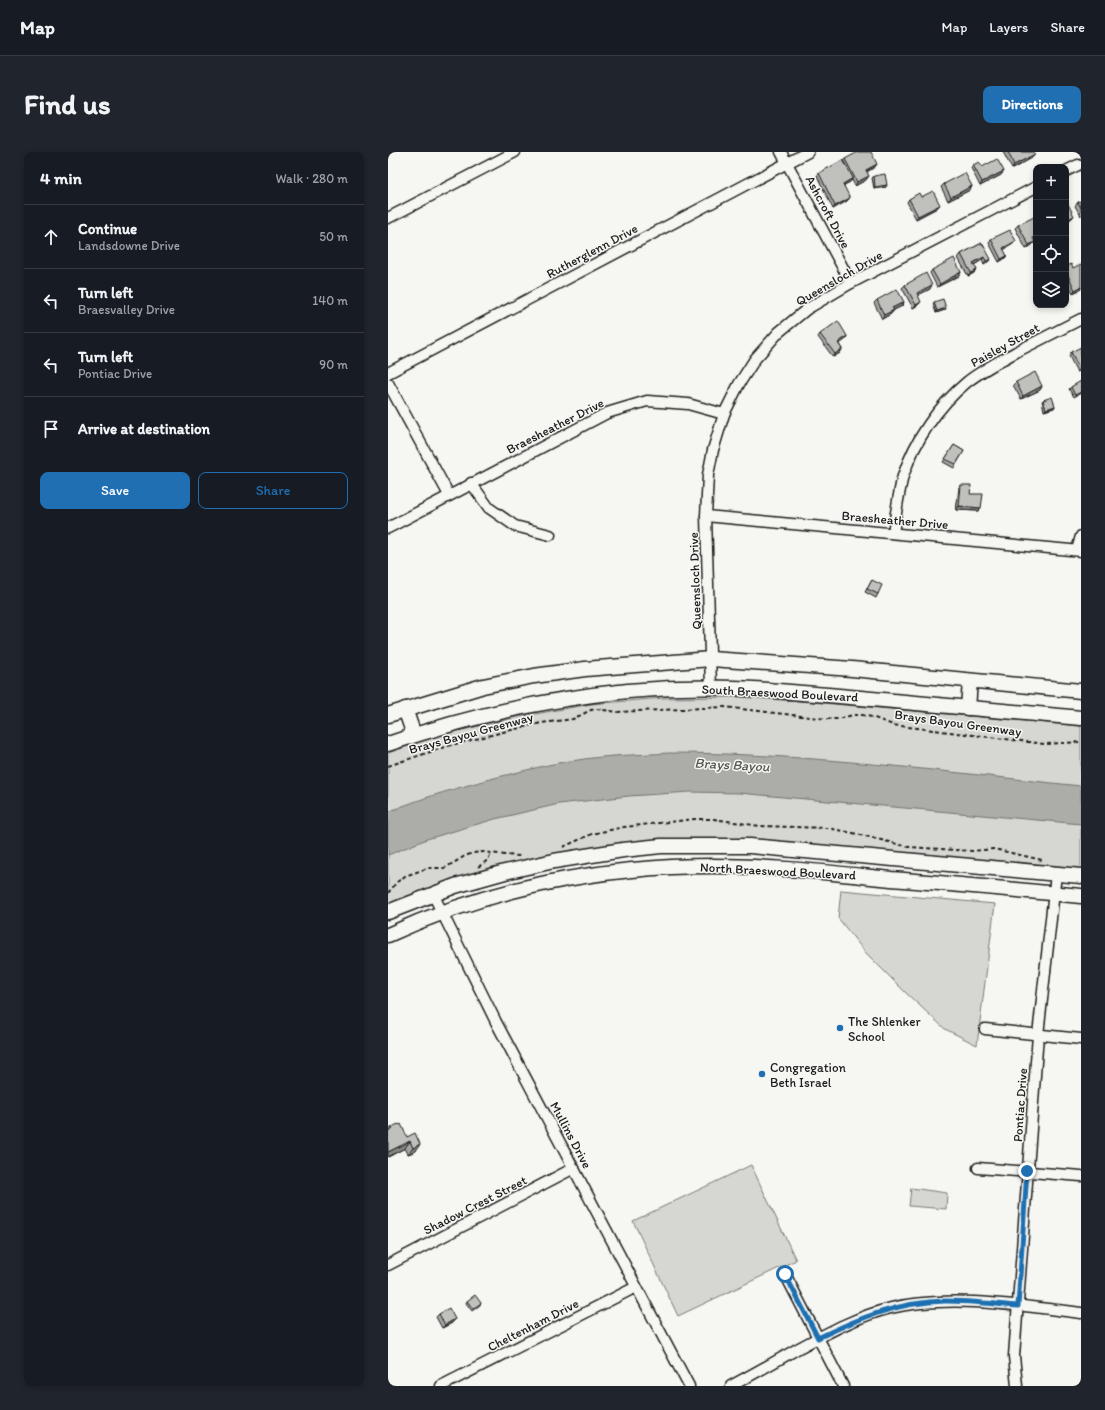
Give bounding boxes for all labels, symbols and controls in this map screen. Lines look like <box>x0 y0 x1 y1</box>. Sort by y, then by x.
text: Map <box>20 16 55 39</box>
text: Map <box>942 19 967 36</box>
text: Layers <box>989 19 1028 36</box>
text: Share <box>1050 19 1085 36</box>
button: Directions <box>983 86 1081 123</box>
text: Find us <box>24 87 111 121</box>
map controls <box>1033 164 1069 308</box>
button: + <box>1033 164 1069 200</box>
text: 4 min <box>40 168 82 188</box>
text: Walk · 280 m <box>275 171 348 186</box>
street label: Ashcroft Drive <box>803 173 853 251</box>
button: − <box>1033 200 1069 236</box>
text: Continue <box>78 220 137 238</box>
street label: Rutherglenn Drive <box>544 221 640 281</box>
icon: ahead <box>40 226 62 248</box>
text: 50 m <box>319 229 348 244</box>
button: locate <box>1033 236 1069 272</box>
text: Landsdowne Drive <box>78 238 180 253</box>
street label: Queensloch Drive <box>793 247 885 309</box>
button: layers <box>1033 272 1069 308</box>
text: Turn left <box>78 284 133 302</box>
icon: left <box>40 290 62 312</box>
text: 140 m <box>312 293 348 308</box>
text: Braesvalley Drive <box>78 302 175 317</box>
street label: Paisley Street <box>968 320 1042 370</box>
text: Turn left <box>78 348 133 366</box>
icon: left <box>40 354 62 376</box>
text: 90 m <box>319 357 348 372</box>
text: Pontiac Drive <box>78 366 152 381</box>
street label: Braesheather Drive <box>504 395 606 457</box>
icon: arrive <box>40 418 62 440</box>
text: Arrive at destination <box>78 420 210 438</box>
button: Save <box>40 472 190 509</box>
button: Share <box>198 472 348 509</box>
street label: Braesheather Drive <box>841 508 949 532</box>
street label: Queensloch Drive <box>686 532 704 630</box>
street label: South Braeswood Boulevard <box>701 681 859 705</box>
street label: Brays Bayou Greenway <box>894 707 1022 739</box>
street label: Brays Bayou Greenway <box>407 709 535 757</box>
water label: Brays Bayou <box>694 755 770 775</box>
street label: North Braeswood Boulevard <box>700 859 856 883</box>
place label: The Shlenker School <box>848 1014 921 1044</box>
marker: The Shlenker School <box>835 1023 845 1033</box>
place label: Congregation Beth Israel <box>770 1060 847 1090</box>
street label: Pontiac Drive <box>1010 1067 1030 1143</box>
marker: Congregation Beth Israel <box>757 1069 767 1079</box>
street label: Mullins Drive <box>547 1099 595 1171</box>
route end <box>1018 1162 1036 1180</box>
street label: Shadow Crest Street <box>421 1172 529 1238</box>
route start <box>776 1265 794 1283</box>
street label: Cheltenham Drive <box>485 1296 581 1354</box>

